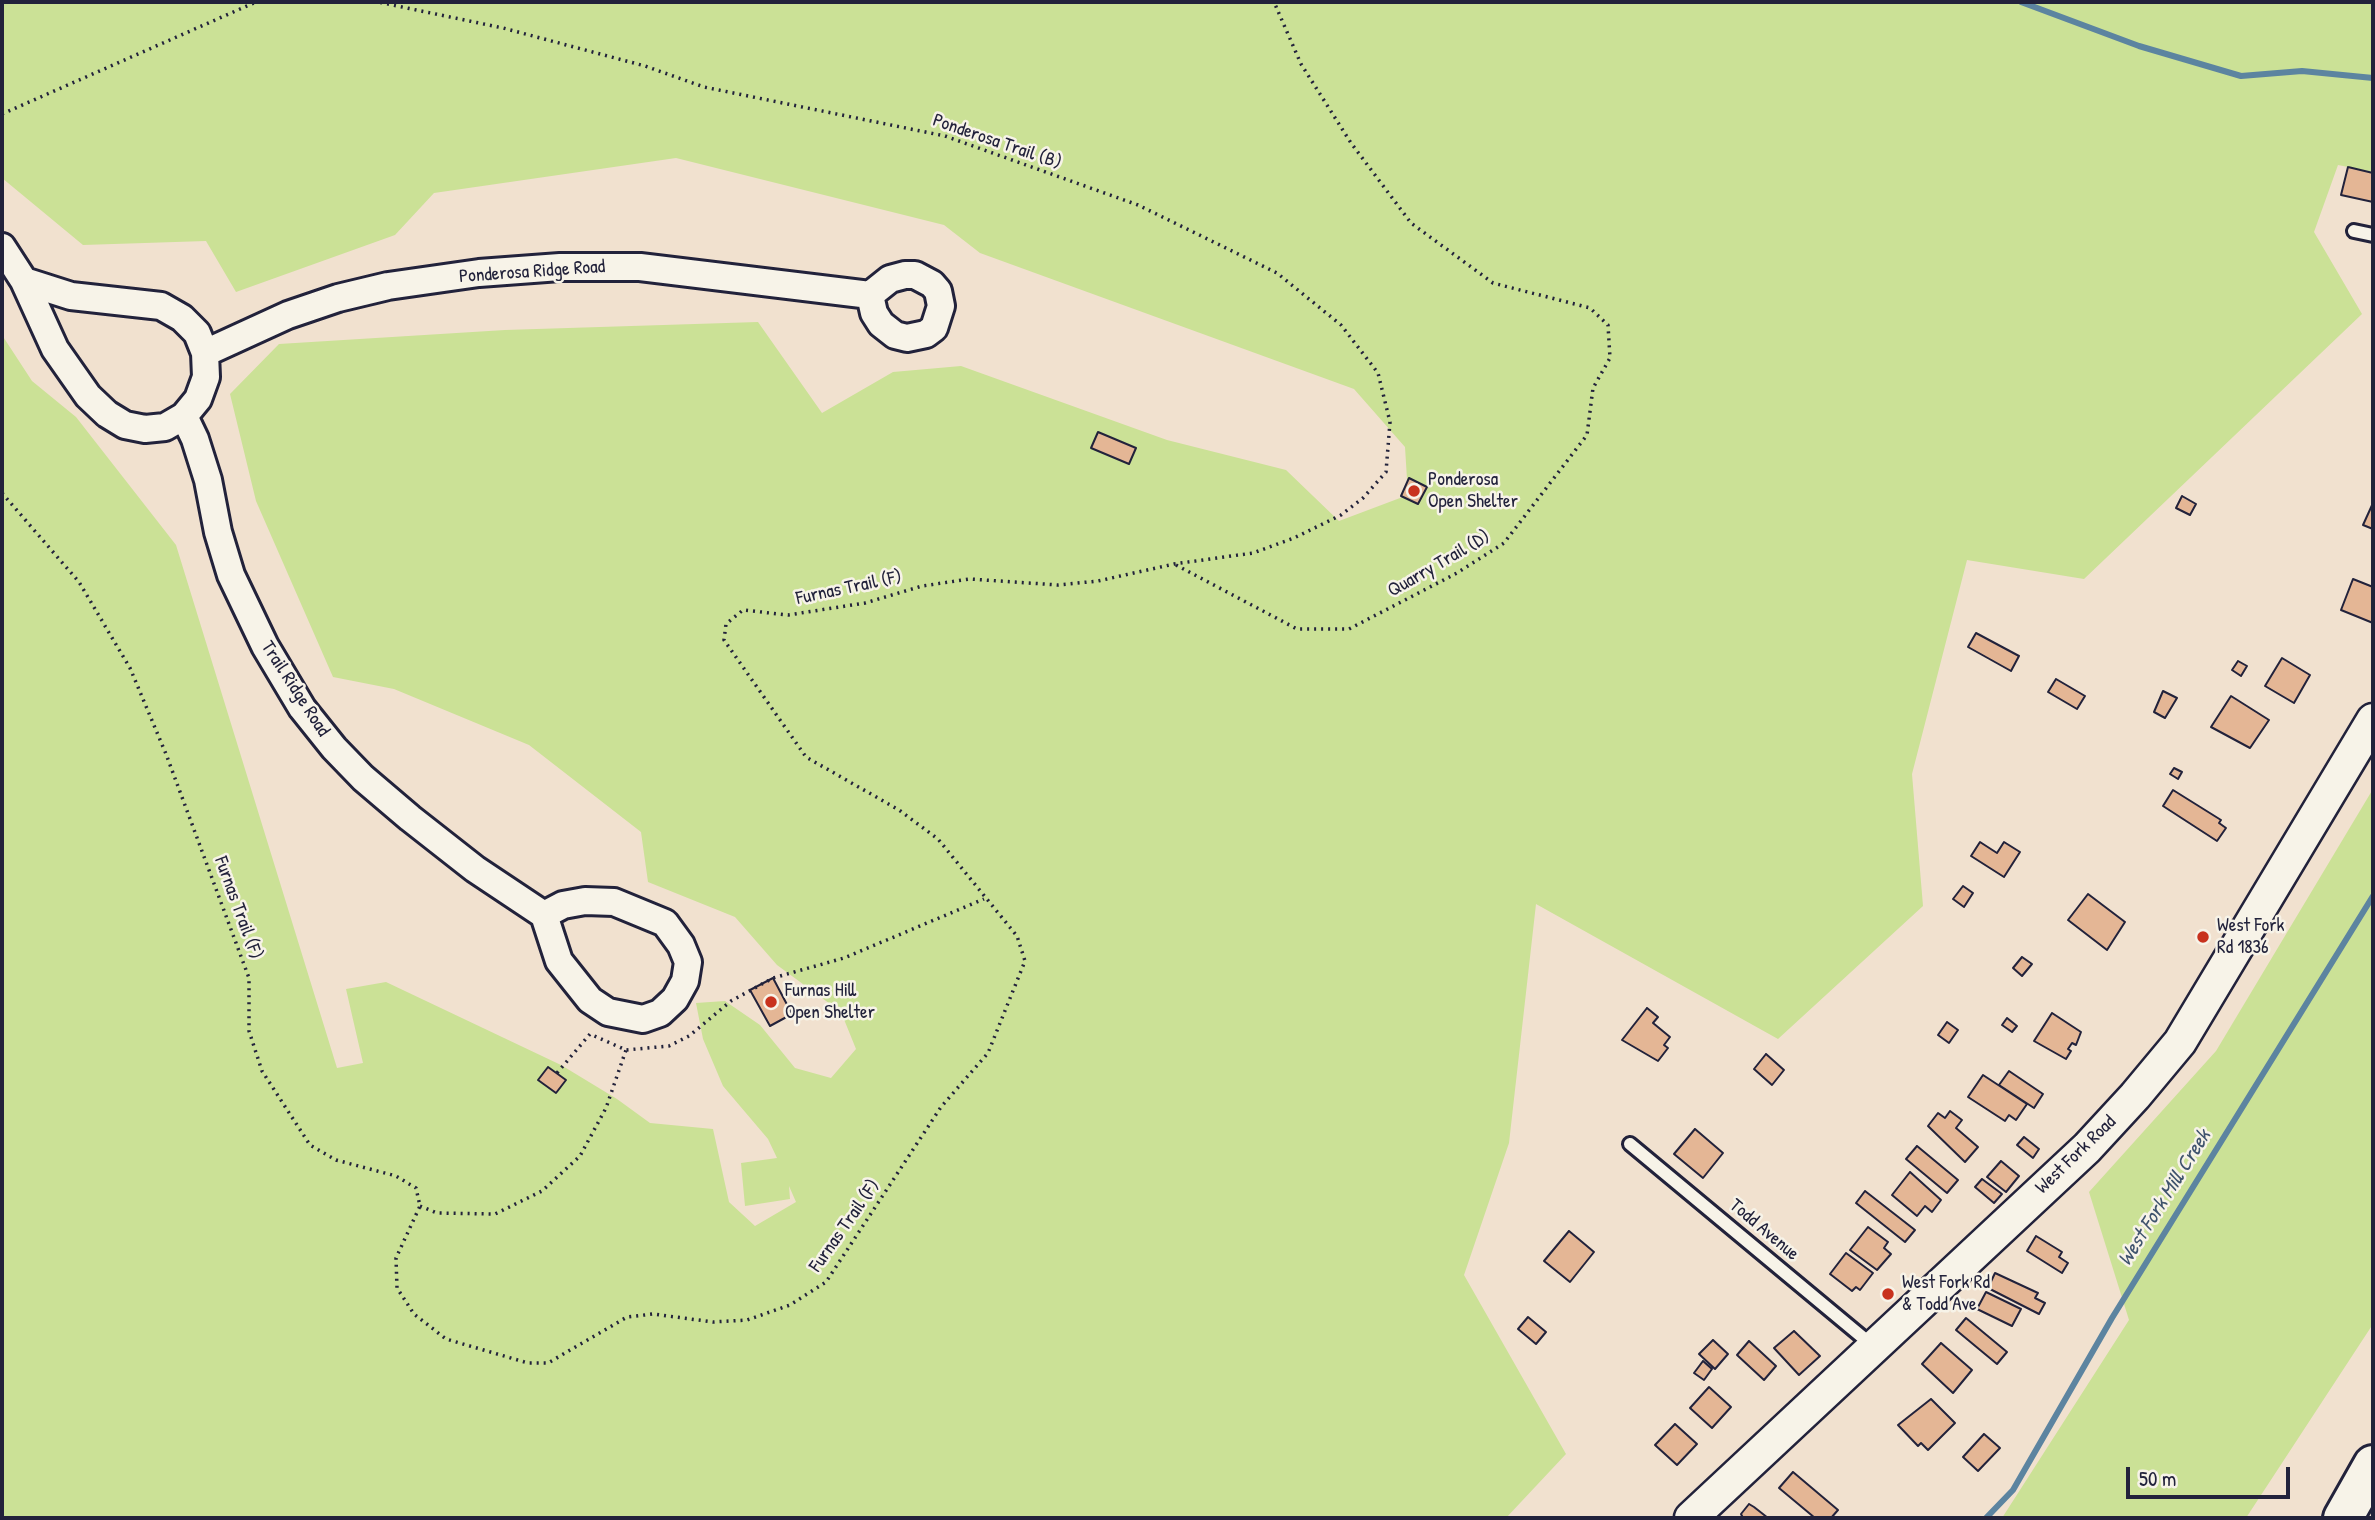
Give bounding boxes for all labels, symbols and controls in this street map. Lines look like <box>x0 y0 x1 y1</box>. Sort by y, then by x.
street label: Ponderosa Trail (B) <box>930 109 1064 175</box>
street label: Ponderosa Ridge Road <box>458 256 606 288</box>
place label: Ponderosa Open Shelter <box>1428 469 1518 513</box>
marker: Ponderosa Open Shelter <box>1406 483 1422 499</box>
street label: Quarry Trail (D) <box>1384 526 1494 602</box>
street label: Furnas Trail (F) <box>794 566 904 610</box>
street label: Trail Ridge Road <box>256 637 334 741</box>
street label: Furnas Trail (F) <box>209 854 267 962</box>
place label: West Fork Rd 1836 <box>2217 915 2284 959</box>
marker: West Fork Rd 1836 <box>2195 929 2211 945</box>
place label: Furnas Hill Open Shelter <box>785 980 875 1024</box>
marker: Furnas Hill Open Shelter <box>763 994 779 1010</box>
street label: West Fork Road <box>2031 1111 2121 1199</box>
water label: West Fork Mill Creek <box>2113 1125 2217 1271</box>
street label: Furnas Trail (F) <box>805 1175 885 1277</box>
street label: Todd Avenue <box>1725 1194 1803 1266</box>
place label: West Fork Rd & Todd Ave <box>1902 1272 1990 1316</box>
marker: West Fork Rd & Todd Ave <box>1880 1286 1896 1302</box>
scale bar <box>2130 1454 2294 1498</box>
text: 50 m <box>2139 1464 2176 1493</box>

